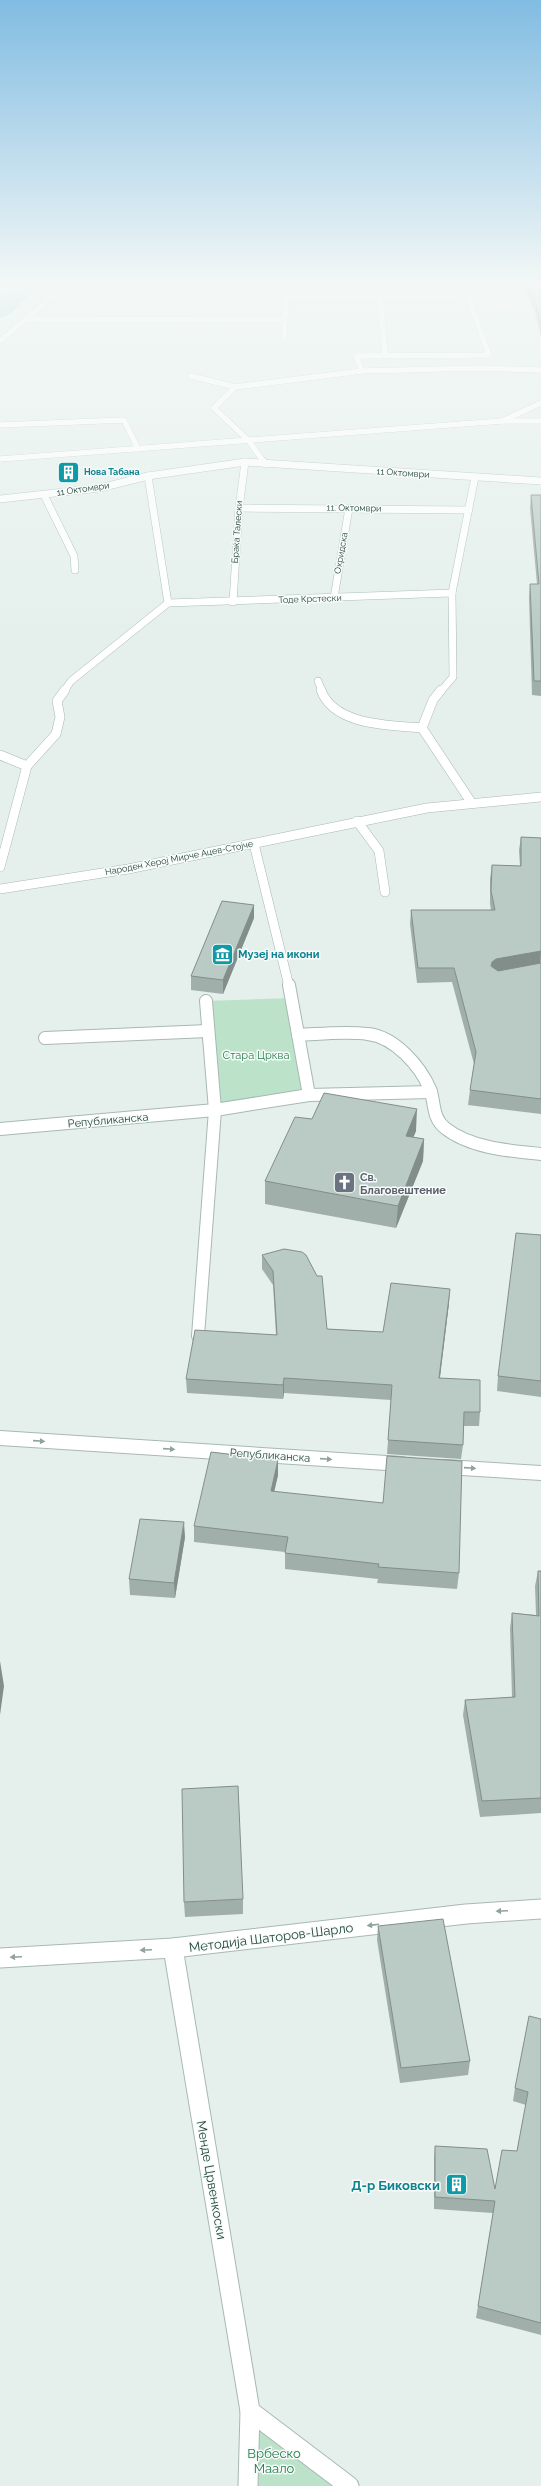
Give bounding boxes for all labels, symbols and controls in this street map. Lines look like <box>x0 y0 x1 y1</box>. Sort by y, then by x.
building icon: Нова Табана <box>55 459 81 485</box>
street label: 11 Октомври <box>376 466 430 480</box>
place label: Нова Табана <box>84 467 140 477</box>
street label: 11 Октомври <box>56 480 110 498</box>
street label: Браќа Талески <box>230 500 244 564</box>
street label: 11. Октомври <box>327 503 381 513</box>
street label: Охридска <box>332 531 350 575</box>
street label: Тоде Крстески <box>278 593 342 605</box>
street label: Народен Херој Мирче Ацев-Стојче <box>104 839 254 877</box>
museum icon: Музеј на икони <box>210 941 236 967</box>
place label: Музеј на икони <box>238 948 320 961</box>
park label: Стара Црква <box>223 1049 289 1062</box>
street label: Републиканска <box>67 1111 149 1130</box>
church icon: Св. Благовештение <box>331 1170 357 1196</box>
place label: Св. Благовештение <box>360 1171 446 1197</box>
one-way arrow <box>33 1437 45 1444</box>
one-way arrow <box>163 1445 175 1452</box>
street label: Републиканска <box>229 1446 311 1465</box>
one-way arrow <box>320 1456 333 1462</box>
one-way arrow <box>464 1465 476 1472</box>
one-way arrow <box>496 1908 508 1915</box>
street label: Методија Шаторов-Шарло <box>188 1920 354 1955</box>
one-way arrow <box>367 1921 379 1928</box>
one-way arrow <box>140 1946 152 1953</box>
one-way arrow <box>10 1954 22 1961</box>
street label: Менде Црвенкоски <box>194 2119 229 2241</box>
building icon: Д-р Биковски <box>443 2172 469 2198</box>
place label: Д-р Биковски <box>351 2178 440 2193</box>
park label: Врбеско Маало <box>247 2446 301 2476</box>

